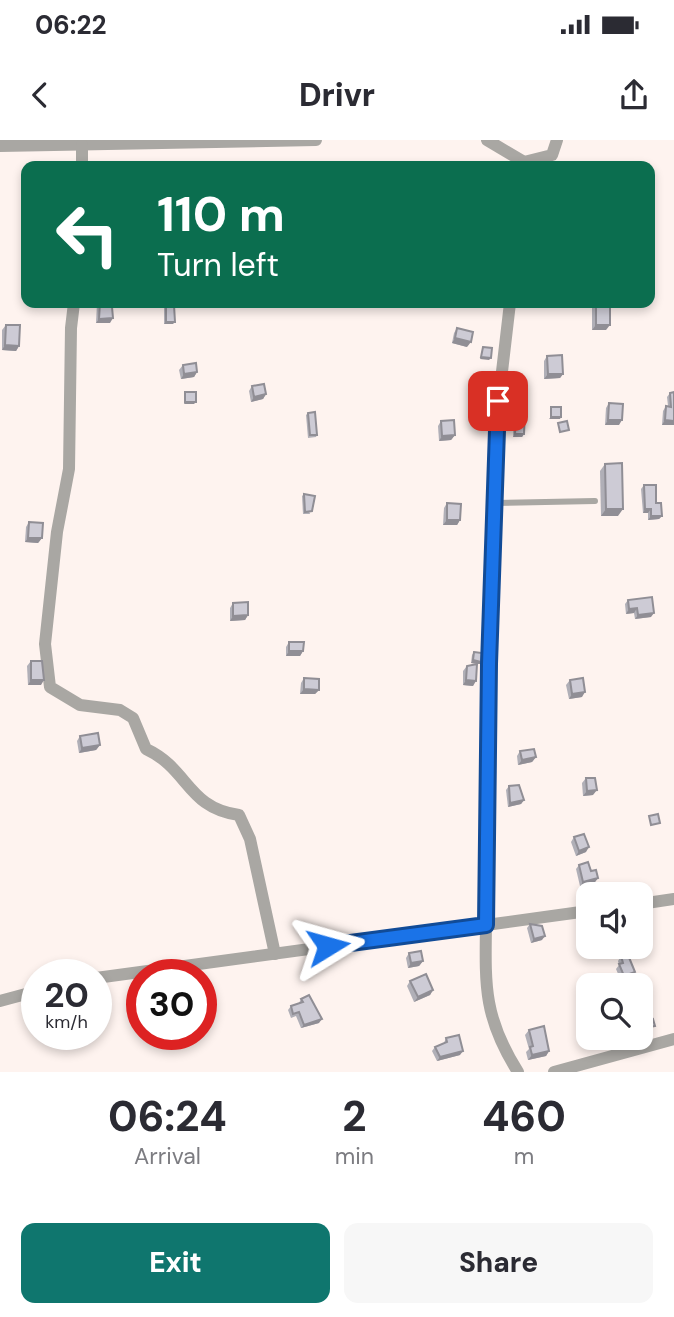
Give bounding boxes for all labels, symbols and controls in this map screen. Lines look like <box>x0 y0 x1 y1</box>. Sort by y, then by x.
text: 06:22 <box>35 8 106 42</box>
text: Drivr <box>299 74 375 116</box>
icon: back <box>21 76 59 114</box>
icon: share <box>615 76 653 114</box>
text: 110 m <box>157 182 285 246</box>
icon: left <box>42 189 133 280</box>
text: Turn left <box>157 244 279 286</box>
pin <box>468 371 528 431</box>
icon: arrive <box>479 382 517 420</box>
map controls <box>576 882 653 1050</box>
button: sound <box>576 882 653 959</box>
position arrow <box>291 909 365 983</box>
speed limit sign: 30 <box>126 959 217 1050</box>
text: 20 <box>44 972 89 1018</box>
button: search <box>576 973 653 1050</box>
text: km/h <box>45 1010 88 1034</box>
text: 06:24 <box>108 1089 227 1144</box>
text: 2 <box>342 1089 367 1144</box>
text: 460 <box>482 1089 566 1144</box>
text: Arrival <box>134 1141 201 1171</box>
text: min <box>335 1141 374 1171</box>
text: m <box>514 1141 534 1171</box>
button: Exit <box>21 1223 330 1303</box>
button: Share <box>344 1223 653 1303</box>

